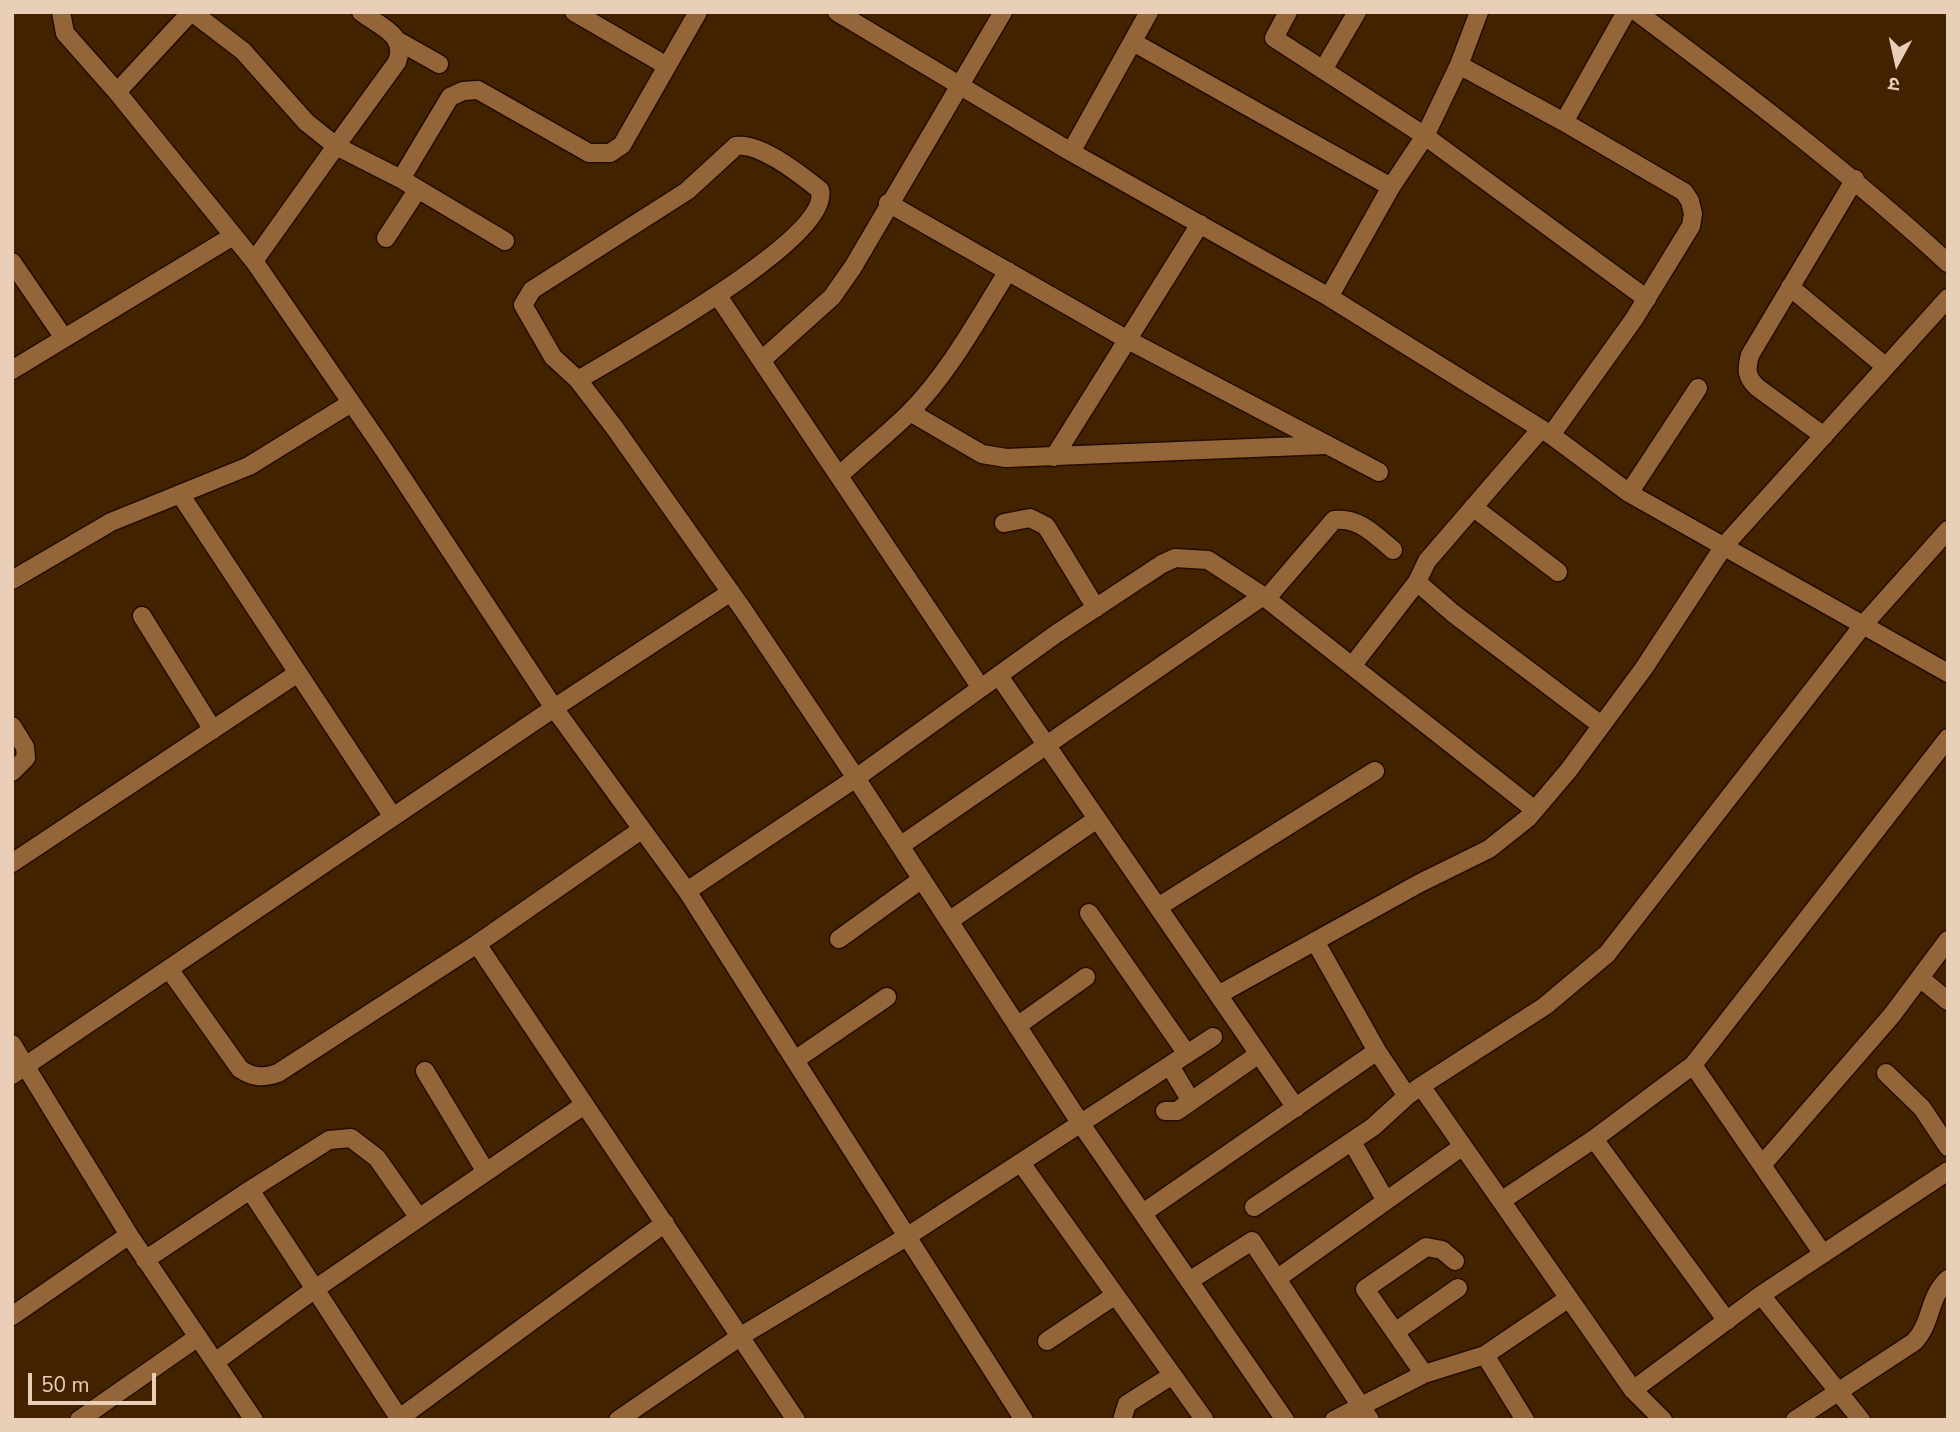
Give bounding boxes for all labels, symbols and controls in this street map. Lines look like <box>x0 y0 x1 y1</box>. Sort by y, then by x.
north arrow <box>1862 28 1932 98</box>
text: उ <box>1887 70 1901 97</box>
scale bar <box>32 1358 159 1402</box>
text: 50 m <box>41 1371 90 1399</box>

